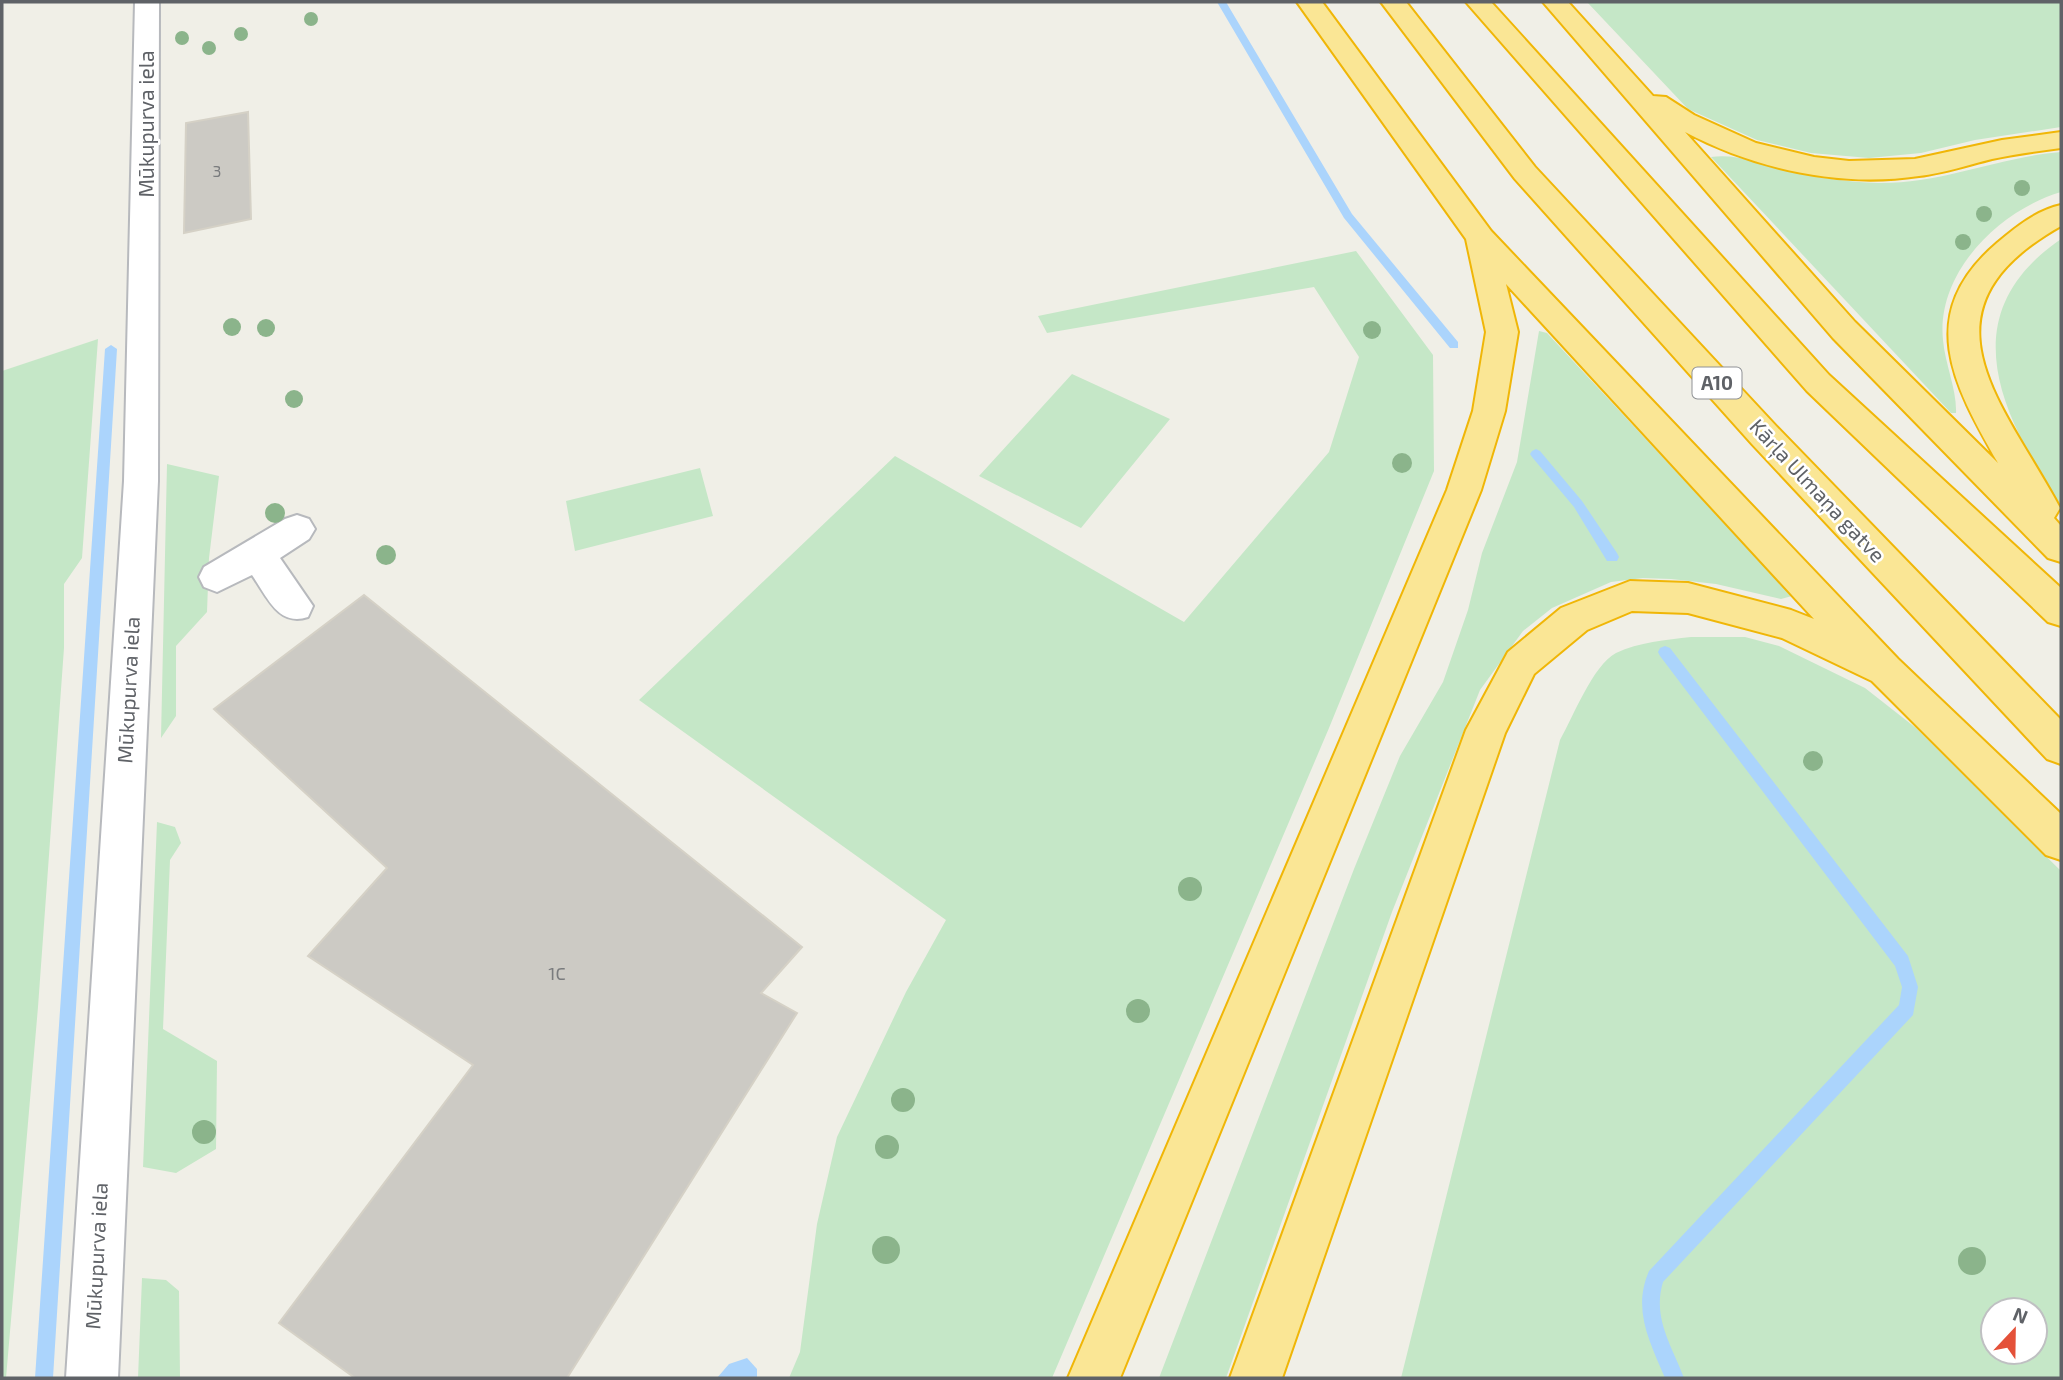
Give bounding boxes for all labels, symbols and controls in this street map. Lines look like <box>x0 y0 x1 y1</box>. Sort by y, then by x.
street label: Mūkupurva iela <box>133 50 158 198</box>
house number: 3 <box>213 161 221 180</box>
road number: A10 <box>1692 368 1742 398</box>
street label: Kārļa Ulmaņa gatve <box>1744 413 1891 568</box>
street label: Mūkupurva iela <box>111 616 144 764</box>
house number: 1C <box>548 962 566 984</box>
street label: Mūkupurva iela <box>79 1182 112 1330</box>
north arrow <box>1979 1296 2049 1366</box>
text: N <box>2010 1302 2031 1328</box>

